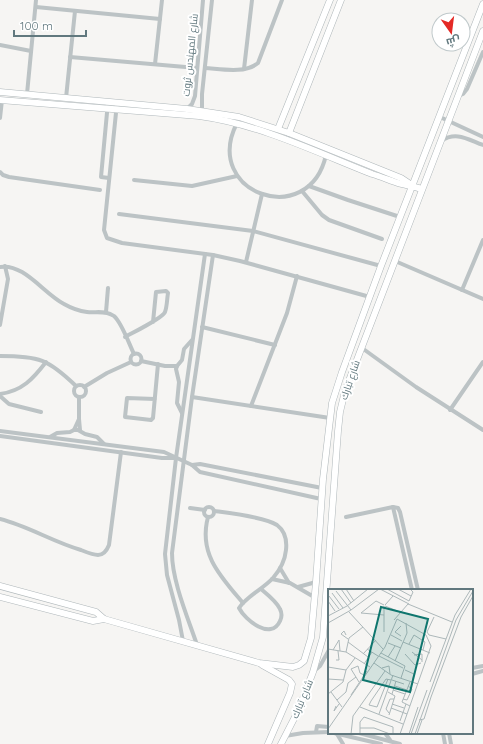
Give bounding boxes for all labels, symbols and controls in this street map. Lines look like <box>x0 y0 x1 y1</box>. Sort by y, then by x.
scale bar <box>14 12 86 38</box>
north arrow <box>431 12 471 52</box>
street label: شارع المهندس ثروت <box>179 13 201 97</box>
text: 100 m <box>20 18 53 33</box>
text: ش <box>445 33 462 50</box>
street label: شارع تبارك <box>337 358 363 402</box>
inset map <box>328 589 473 734</box>
street label: شارع تبارك <box>288 678 316 720</box>

